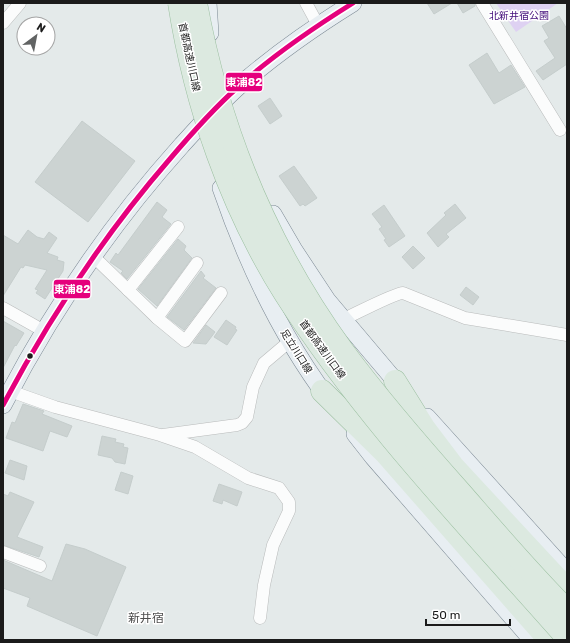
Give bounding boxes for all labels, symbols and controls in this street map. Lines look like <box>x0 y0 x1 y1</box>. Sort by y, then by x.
park label: 北新井宿公園 <box>489 10 549 22</box>
north arrow <box>16 16 56 56</box>
text: N <box>34 20 48 36</box>
street label: 首都高速川口線 <box>176 22 202 93</box>
line badge: 東浦82 <box>225 72 263 92</box>
text: 東浦82 <box>226 76 262 89</box>
line badge: 東浦82 <box>53 279 91 299</box>
text: 東浦82 <box>54 283 90 296</box>
street label: 首都高速川口線 <box>297 318 348 381</box>
street label: 足立川口線 <box>278 327 314 376</box>
unlabelled marker <box>25 351 35 361</box>
scale bar <box>426 601 510 627</box>
text: 50 m <box>432 608 460 622</box>
district label: 新井宿 <box>128 611 164 625</box>

